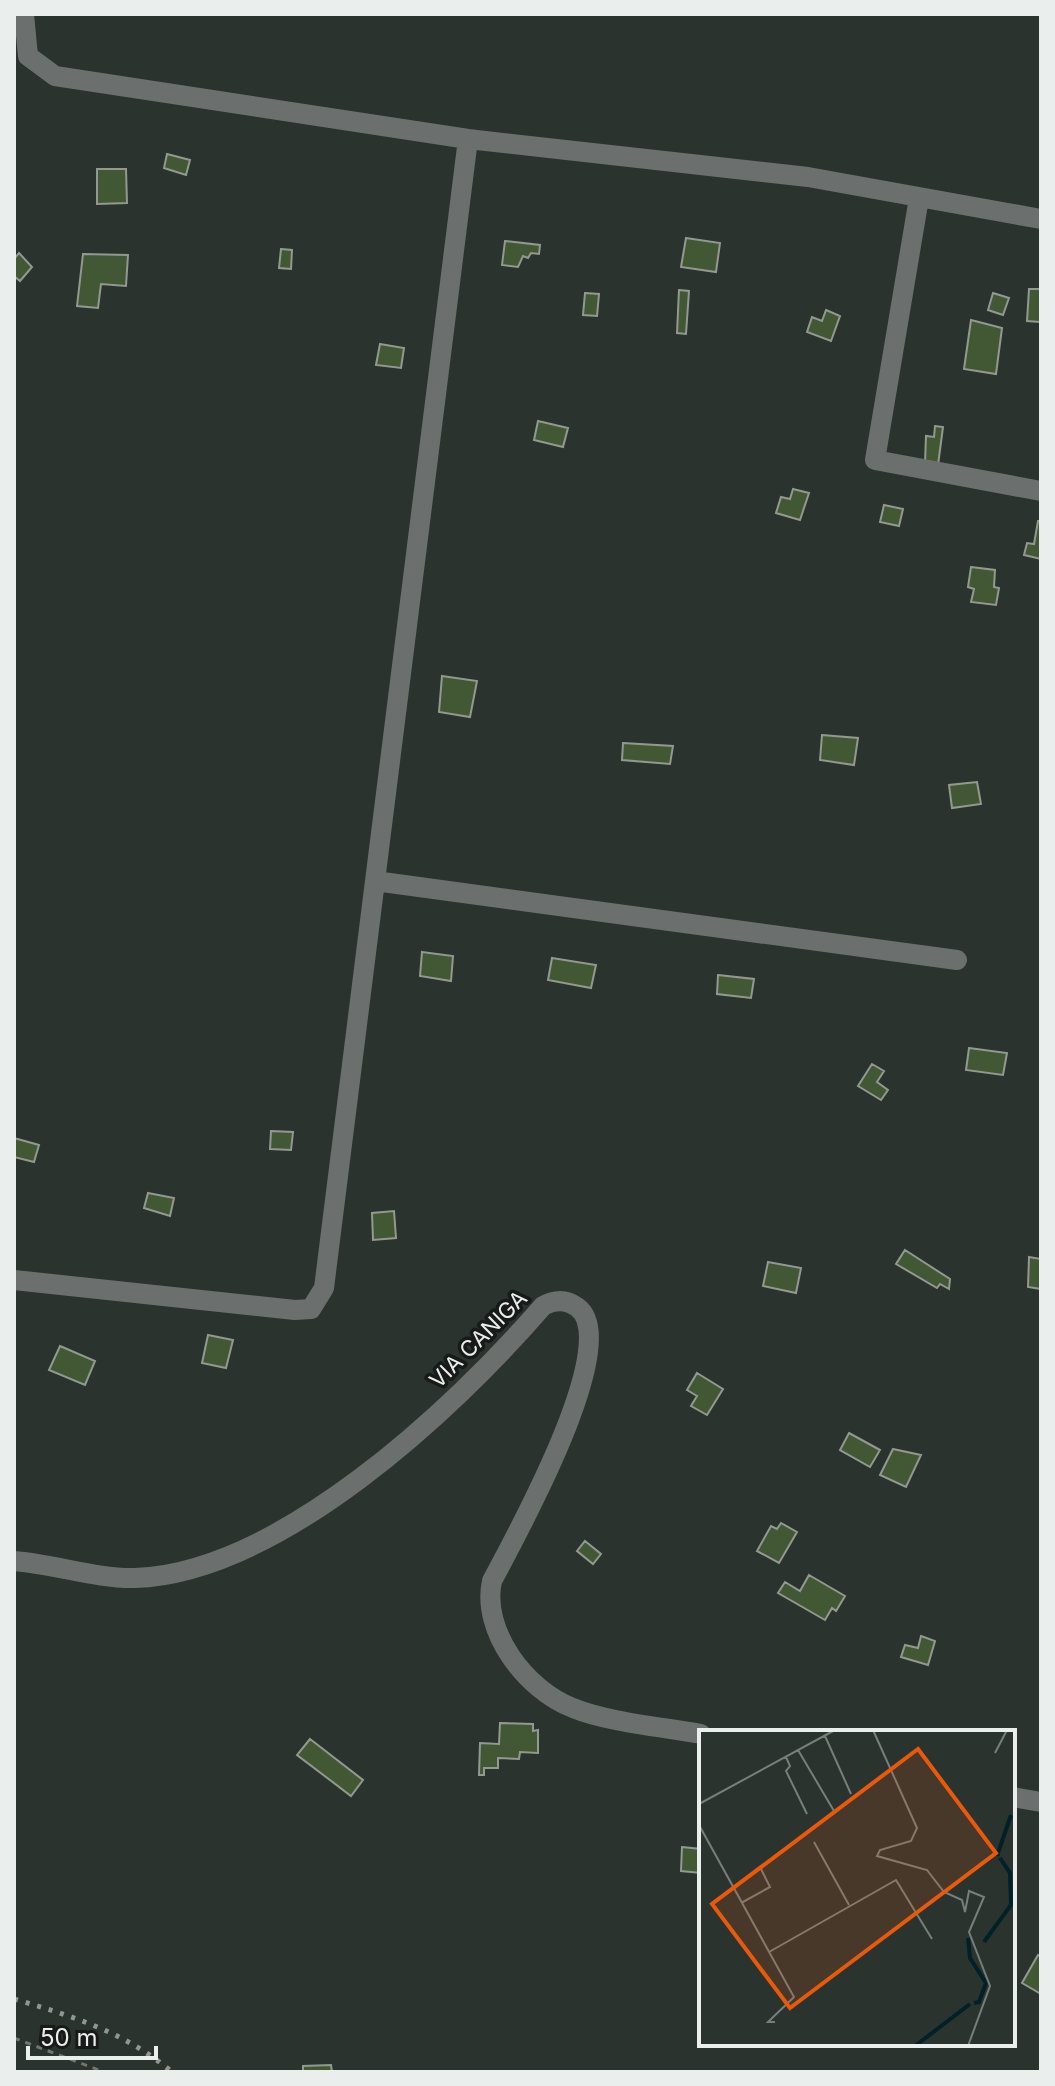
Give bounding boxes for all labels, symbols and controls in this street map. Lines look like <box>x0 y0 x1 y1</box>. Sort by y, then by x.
street label: VIA CANIGA <box>424 1285 532 1393</box>
inset map <box>699 1730 1015 2046</box>
scale bar <box>28 2010 156 2060</box>
text: 50 m <box>40 2023 98 2052</box>

